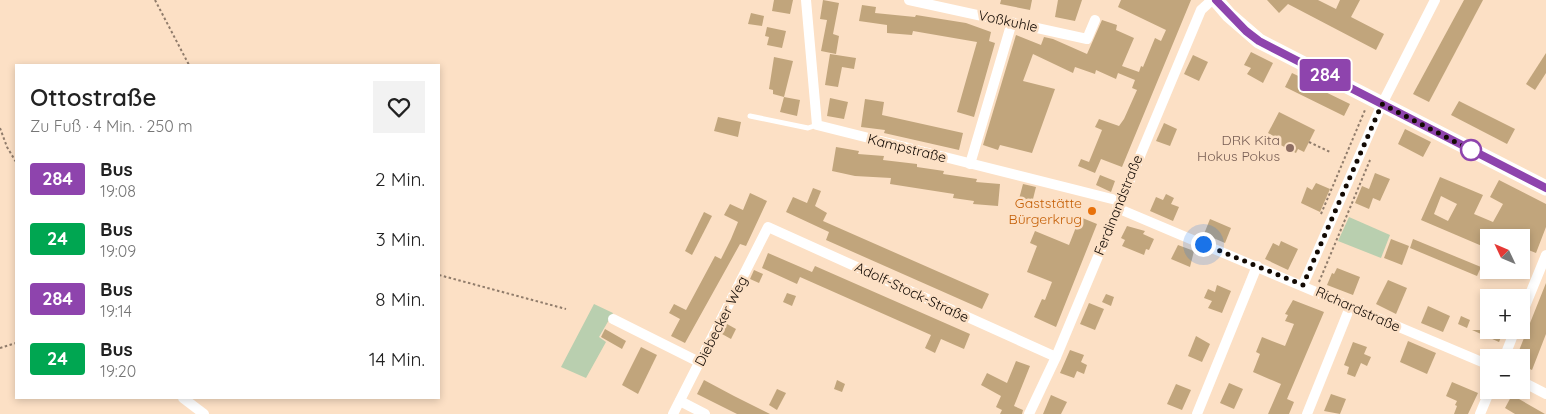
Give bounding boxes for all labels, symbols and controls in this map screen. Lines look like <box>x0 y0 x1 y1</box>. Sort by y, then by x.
street label: Voßkuhle <box>977 6 1039 36</box>
line badge: 284 <box>1296 59 1354 91</box>
text: 284 <box>1310 63 1340 86</box>
button: heart <box>373 81 425 133</box>
text: Ottostraße <box>30 82 156 112</box>
text: Zu Fuß · 4 Min. · 250 m <box>30 116 193 136</box>
street label: Kampstraße <box>866 130 948 167</box>
place label: DRK Kita Hokus Pokus <box>1197 131 1280 165</box>
unlabelled marker <box>1460 139 1482 161</box>
marker: DRK Kita Hokus Pokus <box>1284 142 1296 154</box>
street label: Ferdinandstraße <box>1090 152 1146 258</box>
text: Bus <box>100 157 133 181</box>
text: 284 <box>42 167 73 190</box>
text: 2 Min. <box>375 167 425 191</box>
text: 19:08 <box>100 181 136 201</box>
place label: Gaststätte Bürgerkrug <box>1009 194 1082 228</box>
marker: Gaststätte Bürgerkrug <box>1086 205 1098 217</box>
text: Bus <box>100 217 133 241</box>
text: 24 <box>47 227 68 250</box>
text: 3 Min. <box>376 227 425 251</box>
north arrow <box>1480 229 1530 279</box>
map controls <box>1480 229 1530 399</box>
your location <box>1191 232 1216 257</box>
text: 19:09 <box>100 241 136 261</box>
street label: Adolf-Stock-Straße <box>852 258 972 326</box>
street label: Diebecker Weg <box>691 273 751 369</box>
text: Bus <box>100 277 133 301</box>
street label: Richardstraße <box>1313 282 1403 336</box>
text: 284 <box>42 287 73 310</box>
text: 8 Min. <box>375 287 425 311</box>
button: + <box>1480 289 1530 339</box>
text: 19:14 <box>100 301 132 321</box>
text: Bus <box>100 337 133 361</box>
text: 24 <box>47 347 68 370</box>
text: 14 Min. <box>369 347 425 371</box>
button: − <box>1480 349 1530 399</box>
text: 19:20 <box>100 361 136 381</box>

